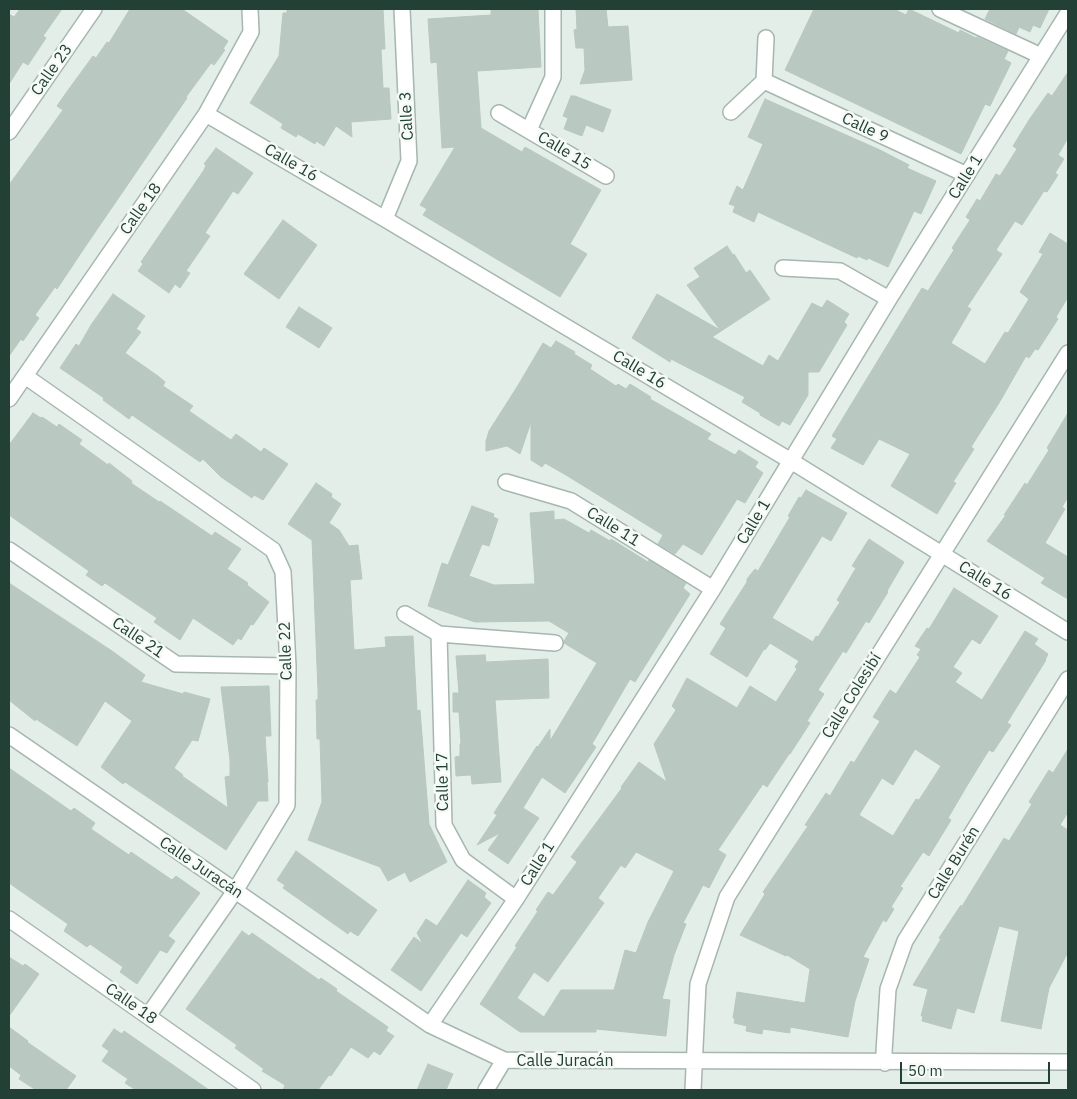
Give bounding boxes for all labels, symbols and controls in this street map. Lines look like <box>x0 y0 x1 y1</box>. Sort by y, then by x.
street label: Calle 23 <box>27 40 77 100</box>
street label: Calle 3 <box>396 91 418 141</box>
street label: Calle 9 <box>839 109 891 147</box>
street label: Calle 15 <box>534 128 594 174</box>
street label: Calle 16 <box>261 140 321 186</box>
street label: Calle 1 <box>945 151 987 203</box>
street label: Calle 18 <box>116 179 166 239</box>
street label: Calle 16 <box>609 347 669 393</box>
street label: Calle 1 <box>733 496 775 548</box>
street label: Calle 11 <box>583 503 643 551</box>
street label: Calle 16 <box>955 557 1015 605</box>
street label: Calle 21 <box>108 614 168 662</box>
street label: Calle 22 <box>275 621 297 681</box>
street label: Calle Colesibí <box>818 650 886 742</box>
street label: Calle 17 <box>433 752 453 812</box>
street label: Calle Burén <box>924 823 984 903</box>
street label: Calle Juracán <box>155 833 247 903</box>
street label: Calle 1 <box>517 838 559 890</box>
street label: Calle 18 <box>101 979 161 1029</box>
street label: Calle Juracán <box>517 1051 613 1071</box>
scale bar <box>902 1052 1052 1084</box>
text: 50 m <box>908 1061 943 1080</box>

